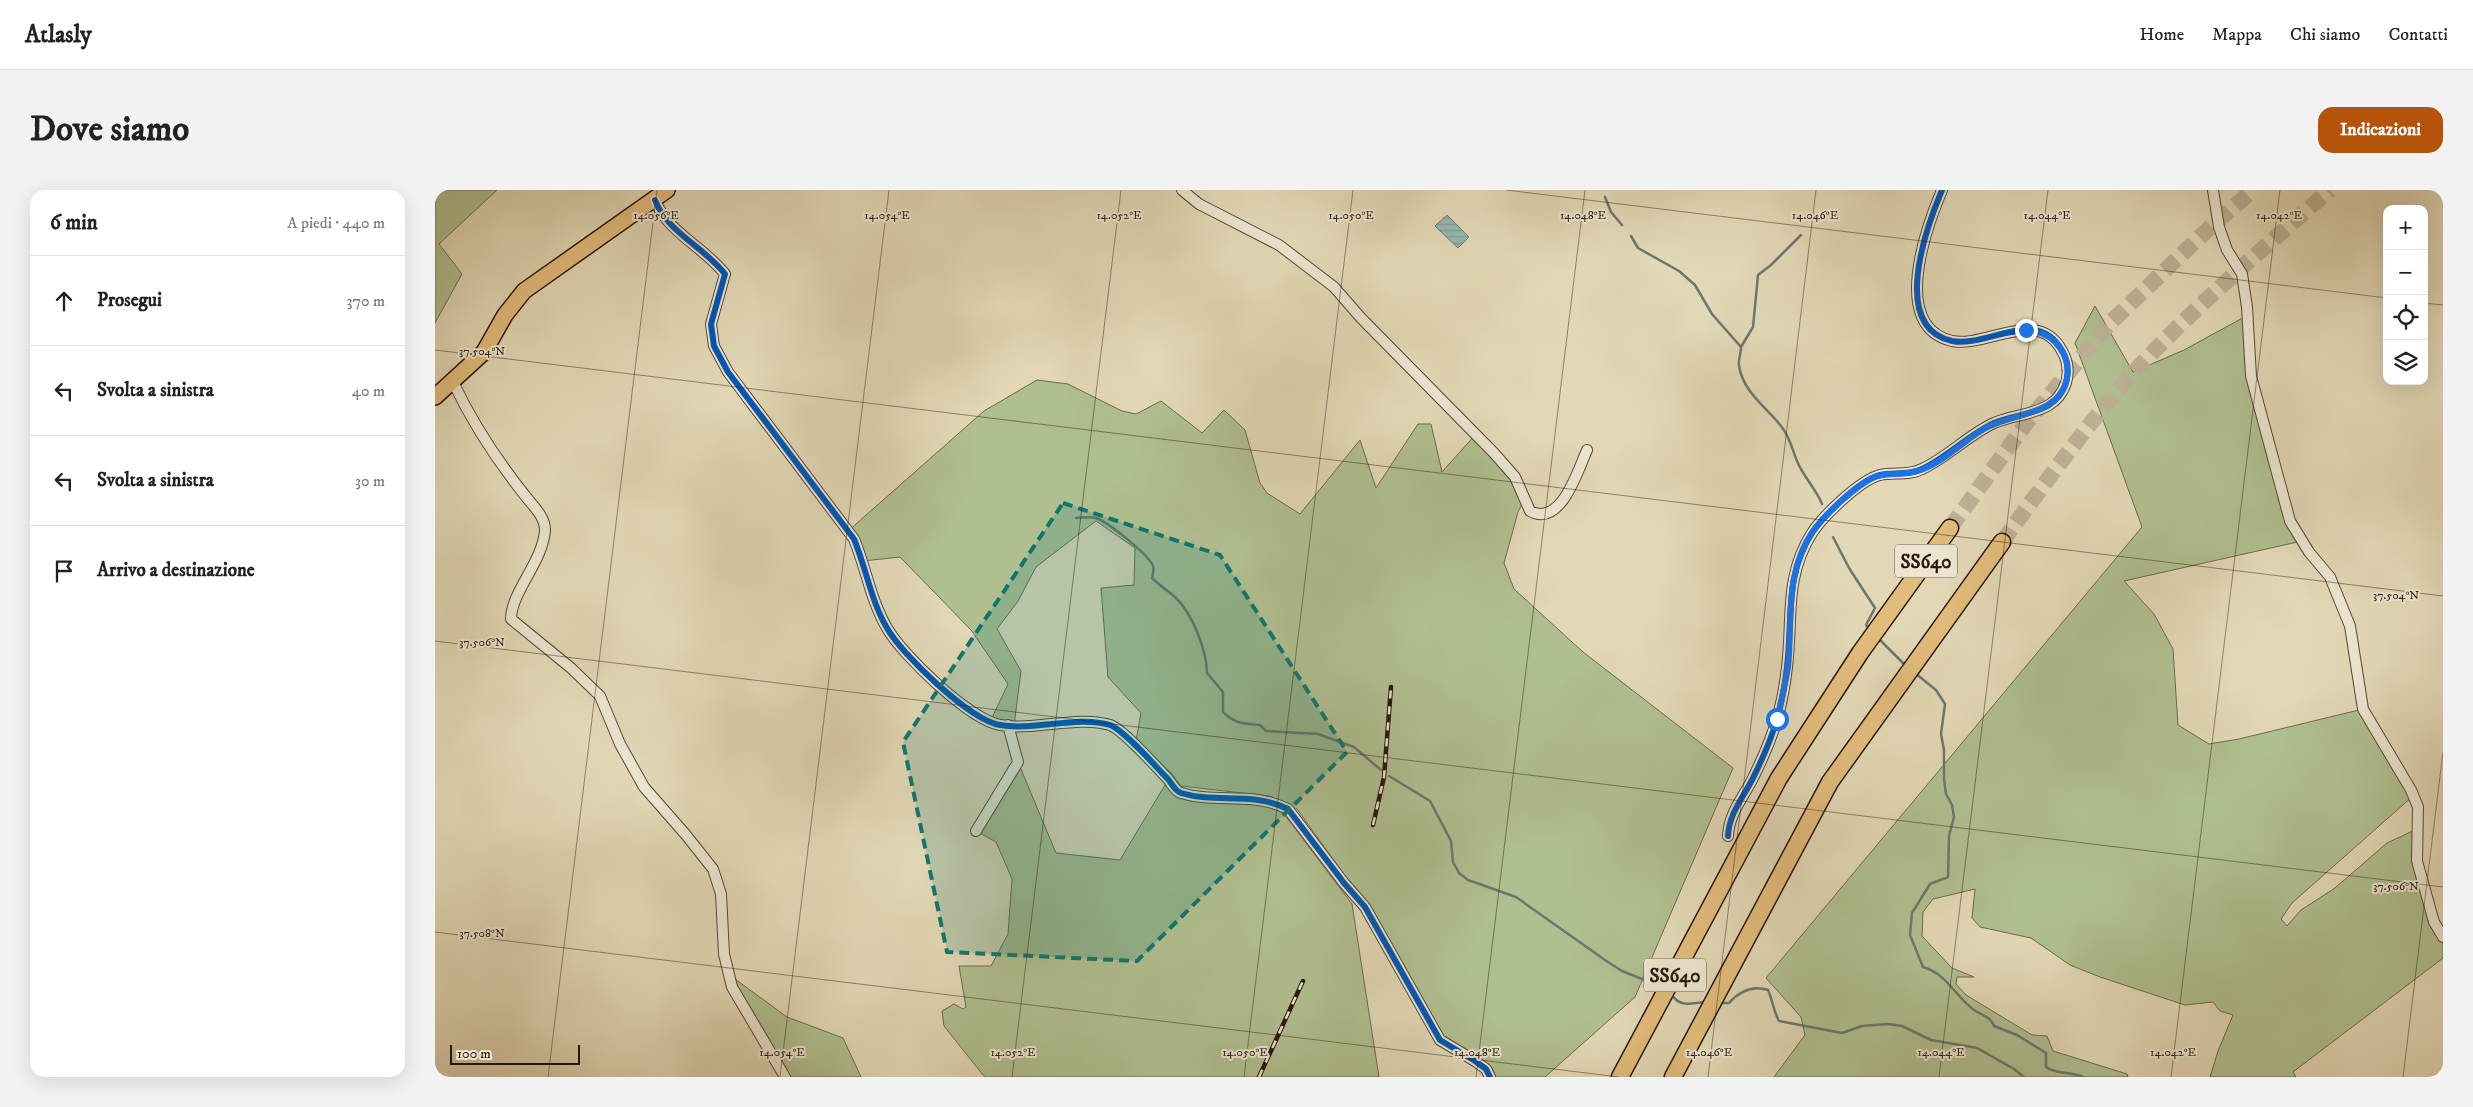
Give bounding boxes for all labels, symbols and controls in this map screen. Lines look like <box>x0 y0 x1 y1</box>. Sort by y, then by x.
text: Atlasly <box>25 20 92 50</box>
text: Home <box>2140 24 2184 46</box>
text: Mappa <box>2212 24 2262 46</box>
text: Chi siamo <box>2290 24 2360 46</box>
text: Contatti <box>2388 24 2448 46</box>
button: Indicazioni <box>2318 107 2443 153</box>
text: Dove siamo <box>30 108 189 152</box>
map controls <box>2383 205 2428 385</box>
button: + <box>2383 205 2428 250</box>
text: 14.056°E <box>633 208 679 223</box>
text: 14.054°E <box>864 208 910 223</box>
text: 14.052°E <box>1096 208 1142 223</box>
text: 14.050°E <box>1328 208 1374 223</box>
text: 14.048°E <box>1560 208 1607 223</box>
text: 14.046°E <box>1792 208 1839 223</box>
text: 14.044°E <box>2023 208 2071 223</box>
text: 14.042°E <box>2256 208 2302 223</box>
text: 6 min <box>50 210 98 236</box>
text: A piedi · 440 m <box>287 213 385 233</box>
button: − <box>2383 250 2428 295</box>
icon: ahead <box>50 287 78 315</box>
text: Prosegui <box>97 289 162 312</box>
text: 370 m <box>347 291 385 311</box>
button: locate <box>2383 295 2428 340</box>
route end <box>2015 319 2038 342</box>
button: layers <box>2383 340 2428 385</box>
text: 37.504°N <box>459 344 505 359</box>
icon: left <box>50 377 78 405</box>
text: Svolta a sinistra <box>97 379 214 402</box>
text: 40 m <box>352 381 385 401</box>
icon: left <box>50 467 78 495</box>
text: Svolta a sinistra <box>97 469 214 492</box>
text: 30 m <box>355 471 385 491</box>
road number: SS640 <box>1895 544 1957 578</box>
icon: arrive <box>50 557 78 585</box>
text: Arrivo a destinazione <box>97 559 255 582</box>
text: 37.504°N <box>2373 588 2419 603</box>
text: 37.506°N <box>459 635 505 650</box>
route start <box>1766 708 1789 731</box>
text: 37.506°N <box>2373 879 2419 894</box>
text: 37.508°N <box>459 926 505 941</box>
road number: SS640 <box>1644 958 1706 992</box>
scale bar <box>450 1042 580 1065</box>
text: 100 m <box>457 1045 491 1063</box>
text: 14.054°E <box>759 1045 805 1060</box>
text: 14.052°E <box>990 1045 1036 1060</box>
text: 14.050°E <box>1222 1045 1268 1060</box>
text: 14.048°E <box>1454 1045 1501 1060</box>
text: 14.046°E <box>1686 1045 1733 1060</box>
text: 14.044°E <box>1917 1045 1965 1060</box>
text: 14.042°E <box>2150 1045 2196 1060</box>

